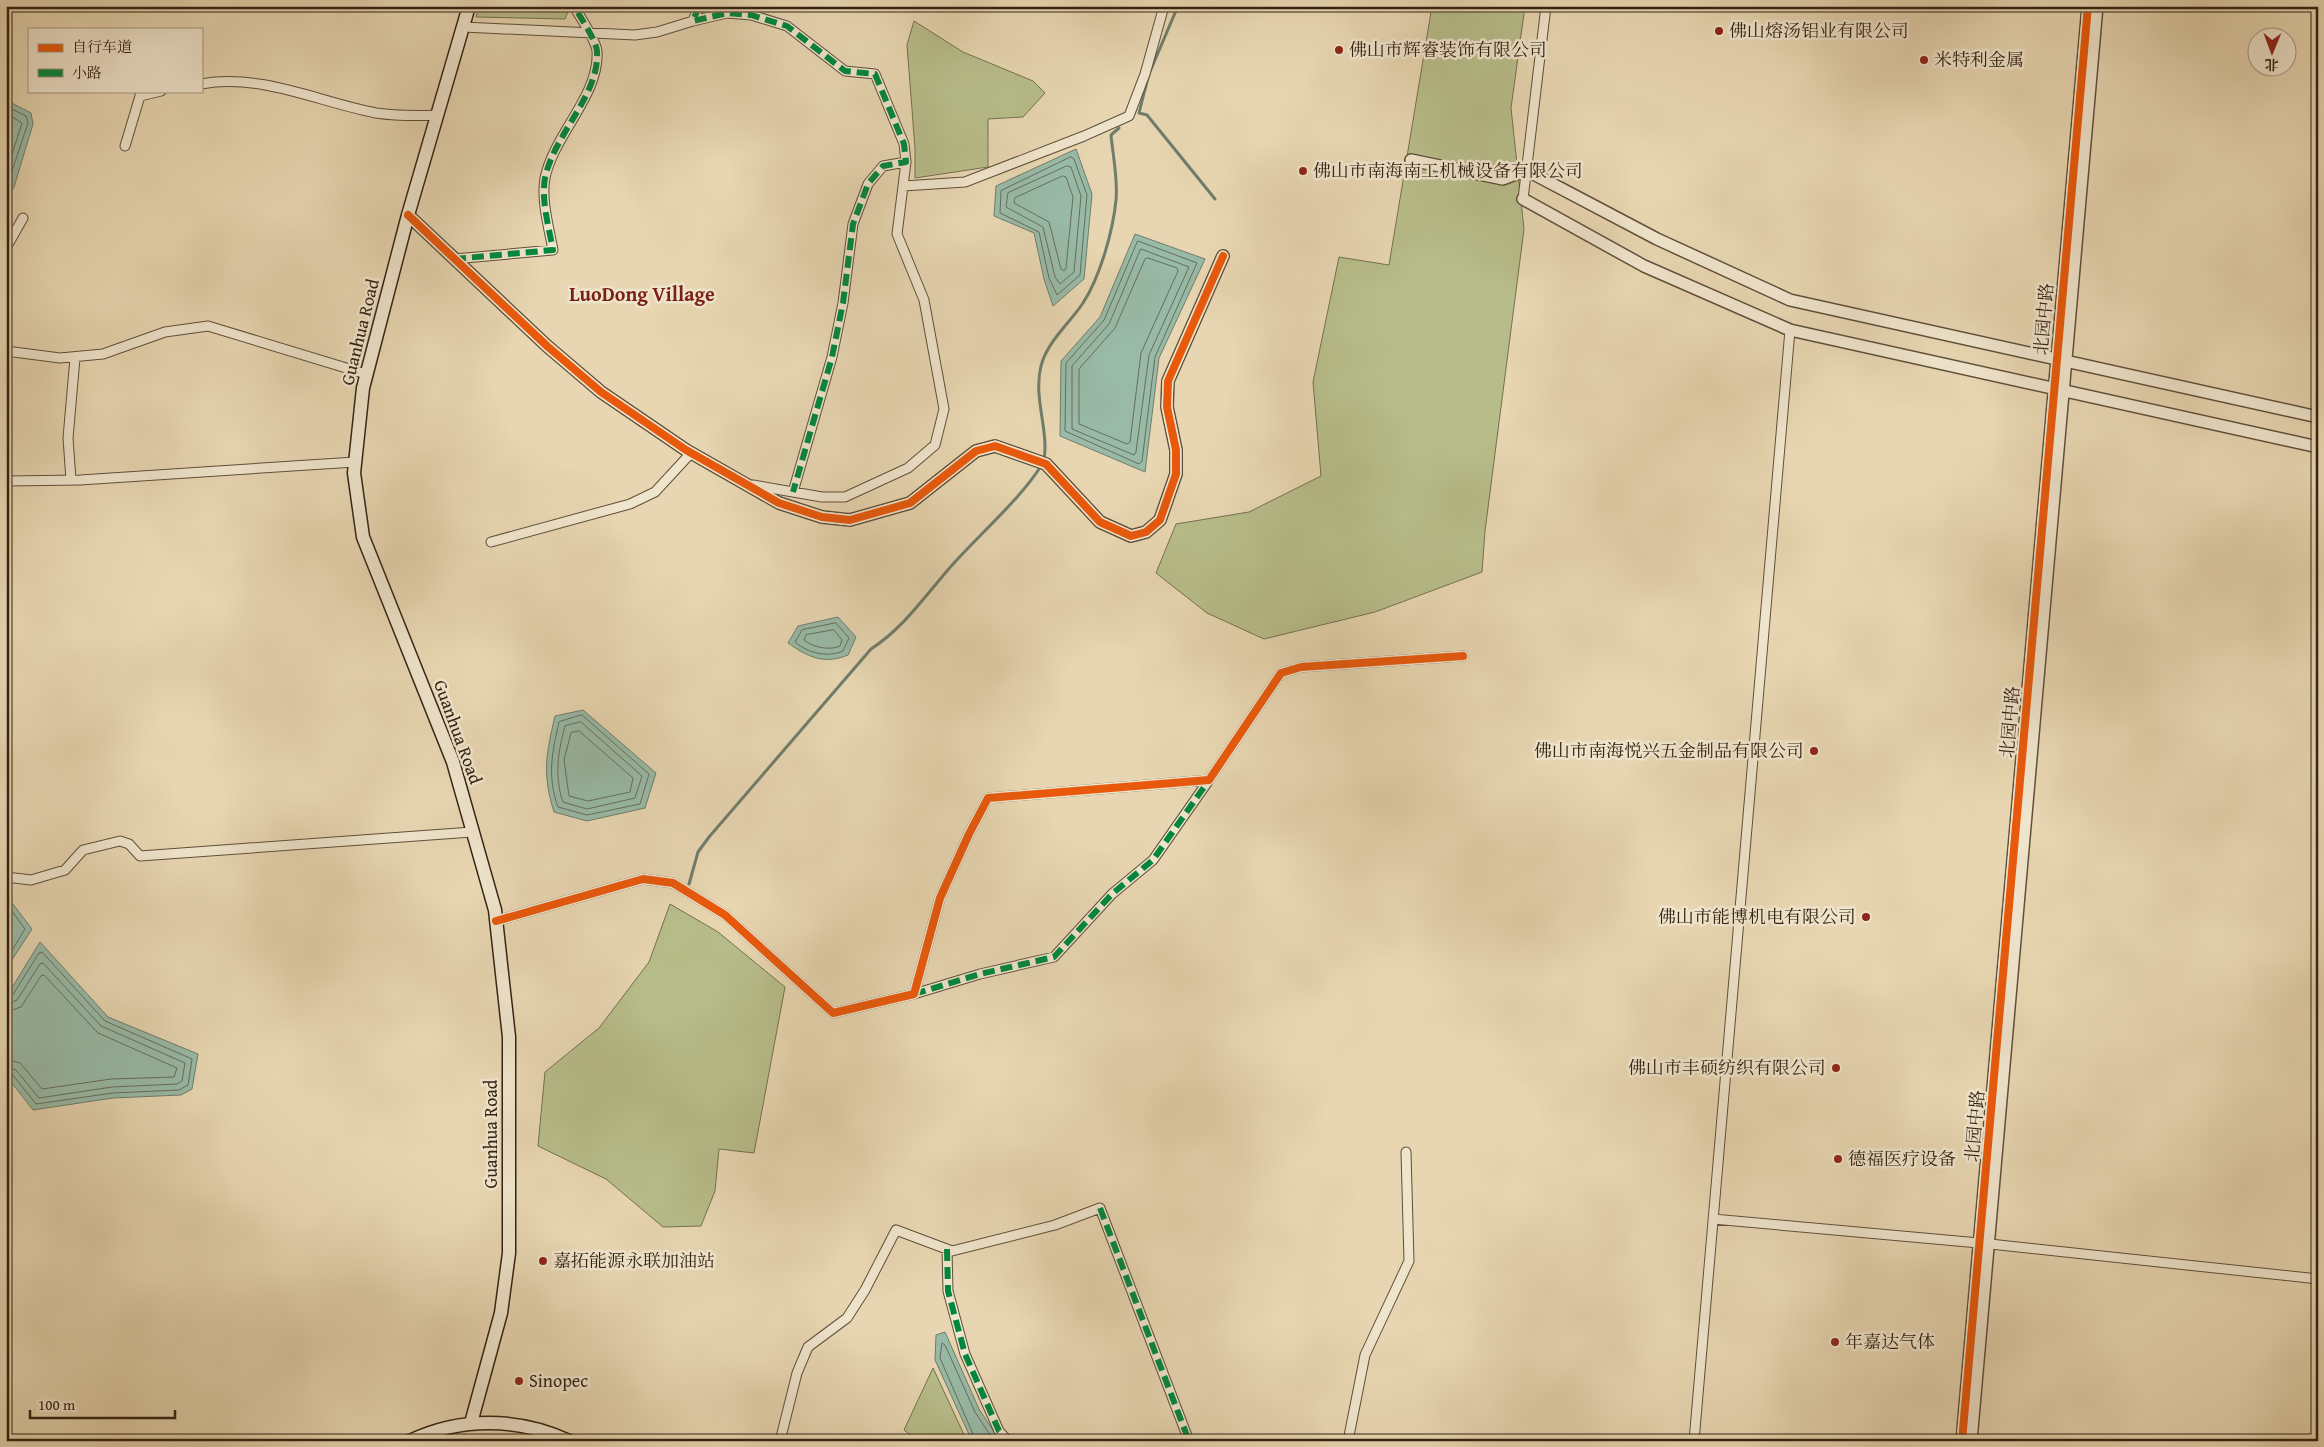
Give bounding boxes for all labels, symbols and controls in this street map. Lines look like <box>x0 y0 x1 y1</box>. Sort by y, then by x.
place label: 佛山熔汤铝业有限公司 <box>1729 17 1909 44</box>
marker: 佛山熔汤铝业有限公司 <box>1713 25 1725 37</box>
legend <box>28 28 202 92</box>
north arrow <box>2246 28 2296 78</box>
text: 自行车道 <box>72 36 132 57</box>
place label: 佛山市辉睿装饰有限公司 <box>1349 36 1547 63</box>
marker: 佛山市辉睿装饰有限公司 <box>1333 44 1345 56</box>
place label: 米特利金属 <box>1934 46 2024 73</box>
marker: 米特利金属 <box>1918 54 1930 66</box>
text: 北 <box>2265 55 2279 75</box>
text: 小路 <box>72 62 102 83</box>
place label: 佛山市南海南工机械设备有限公司 <box>1313 157 1583 184</box>
marker: 佛山市南海南工机械设备有限公司 <box>1297 165 1309 177</box>
street label: Guanhua Road <box>333 275 386 388</box>
district label: LuoDong Village <box>569 279 715 308</box>
street label: 北园中路 <box>2027 282 2060 356</box>
street label: Guanhua Road <box>427 676 490 788</box>
street label: 北园中路 <box>1993 685 2026 759</box>
place label: 佛山市南海悦兴五金制品有限公司 <box>1534 737 1804 764</box>
marker: 佛山市南海悦兴五金制品有限公司 <box>1808 745 1820 757</box>
place label: 佛山市能博机电有限公司 <box>1658 903 1856 930</box>
marker: 佛山市能博机电有限公司 <box>1860 911 1872 923</box>
place label: 佛山市丰硕纺织有限公司 <box>1628 1054 1826 1081</box>
marker: 佛山市丰硕纺织有限公司 <box>1830 1062 1842 1074</box>
street label: Guanhua Road <box>477 1079 504 1188</box>
street label: 北园中路 <box>1958 1089 1991 1163</box>
place label: 德福医疗设备 <box>1848 1145 1956 1172</box>
marker: 德福医疗设备 <box>1832 1153 1844 1165</box>
place label: 嘉拓能源永联加油站 <box>553 1247 715 1274</box>
marker: 嘉拓能源永联加油站 <box>537 1255 549 1267</box>
place label: 年嘉达气体 <box>1845 1328 1935 1355</box>
marker: 年嘉达气体 <box>1829 1336 1841 1348</box>
place label: Sinopec <box>529 1367 588 1394</box>
marker: Sinopec <box>513 1375 525 1387</box>
scale bar <box>30 1387 175 1419</box>
text: 100 m <box>38 1394 76 1415</box>

